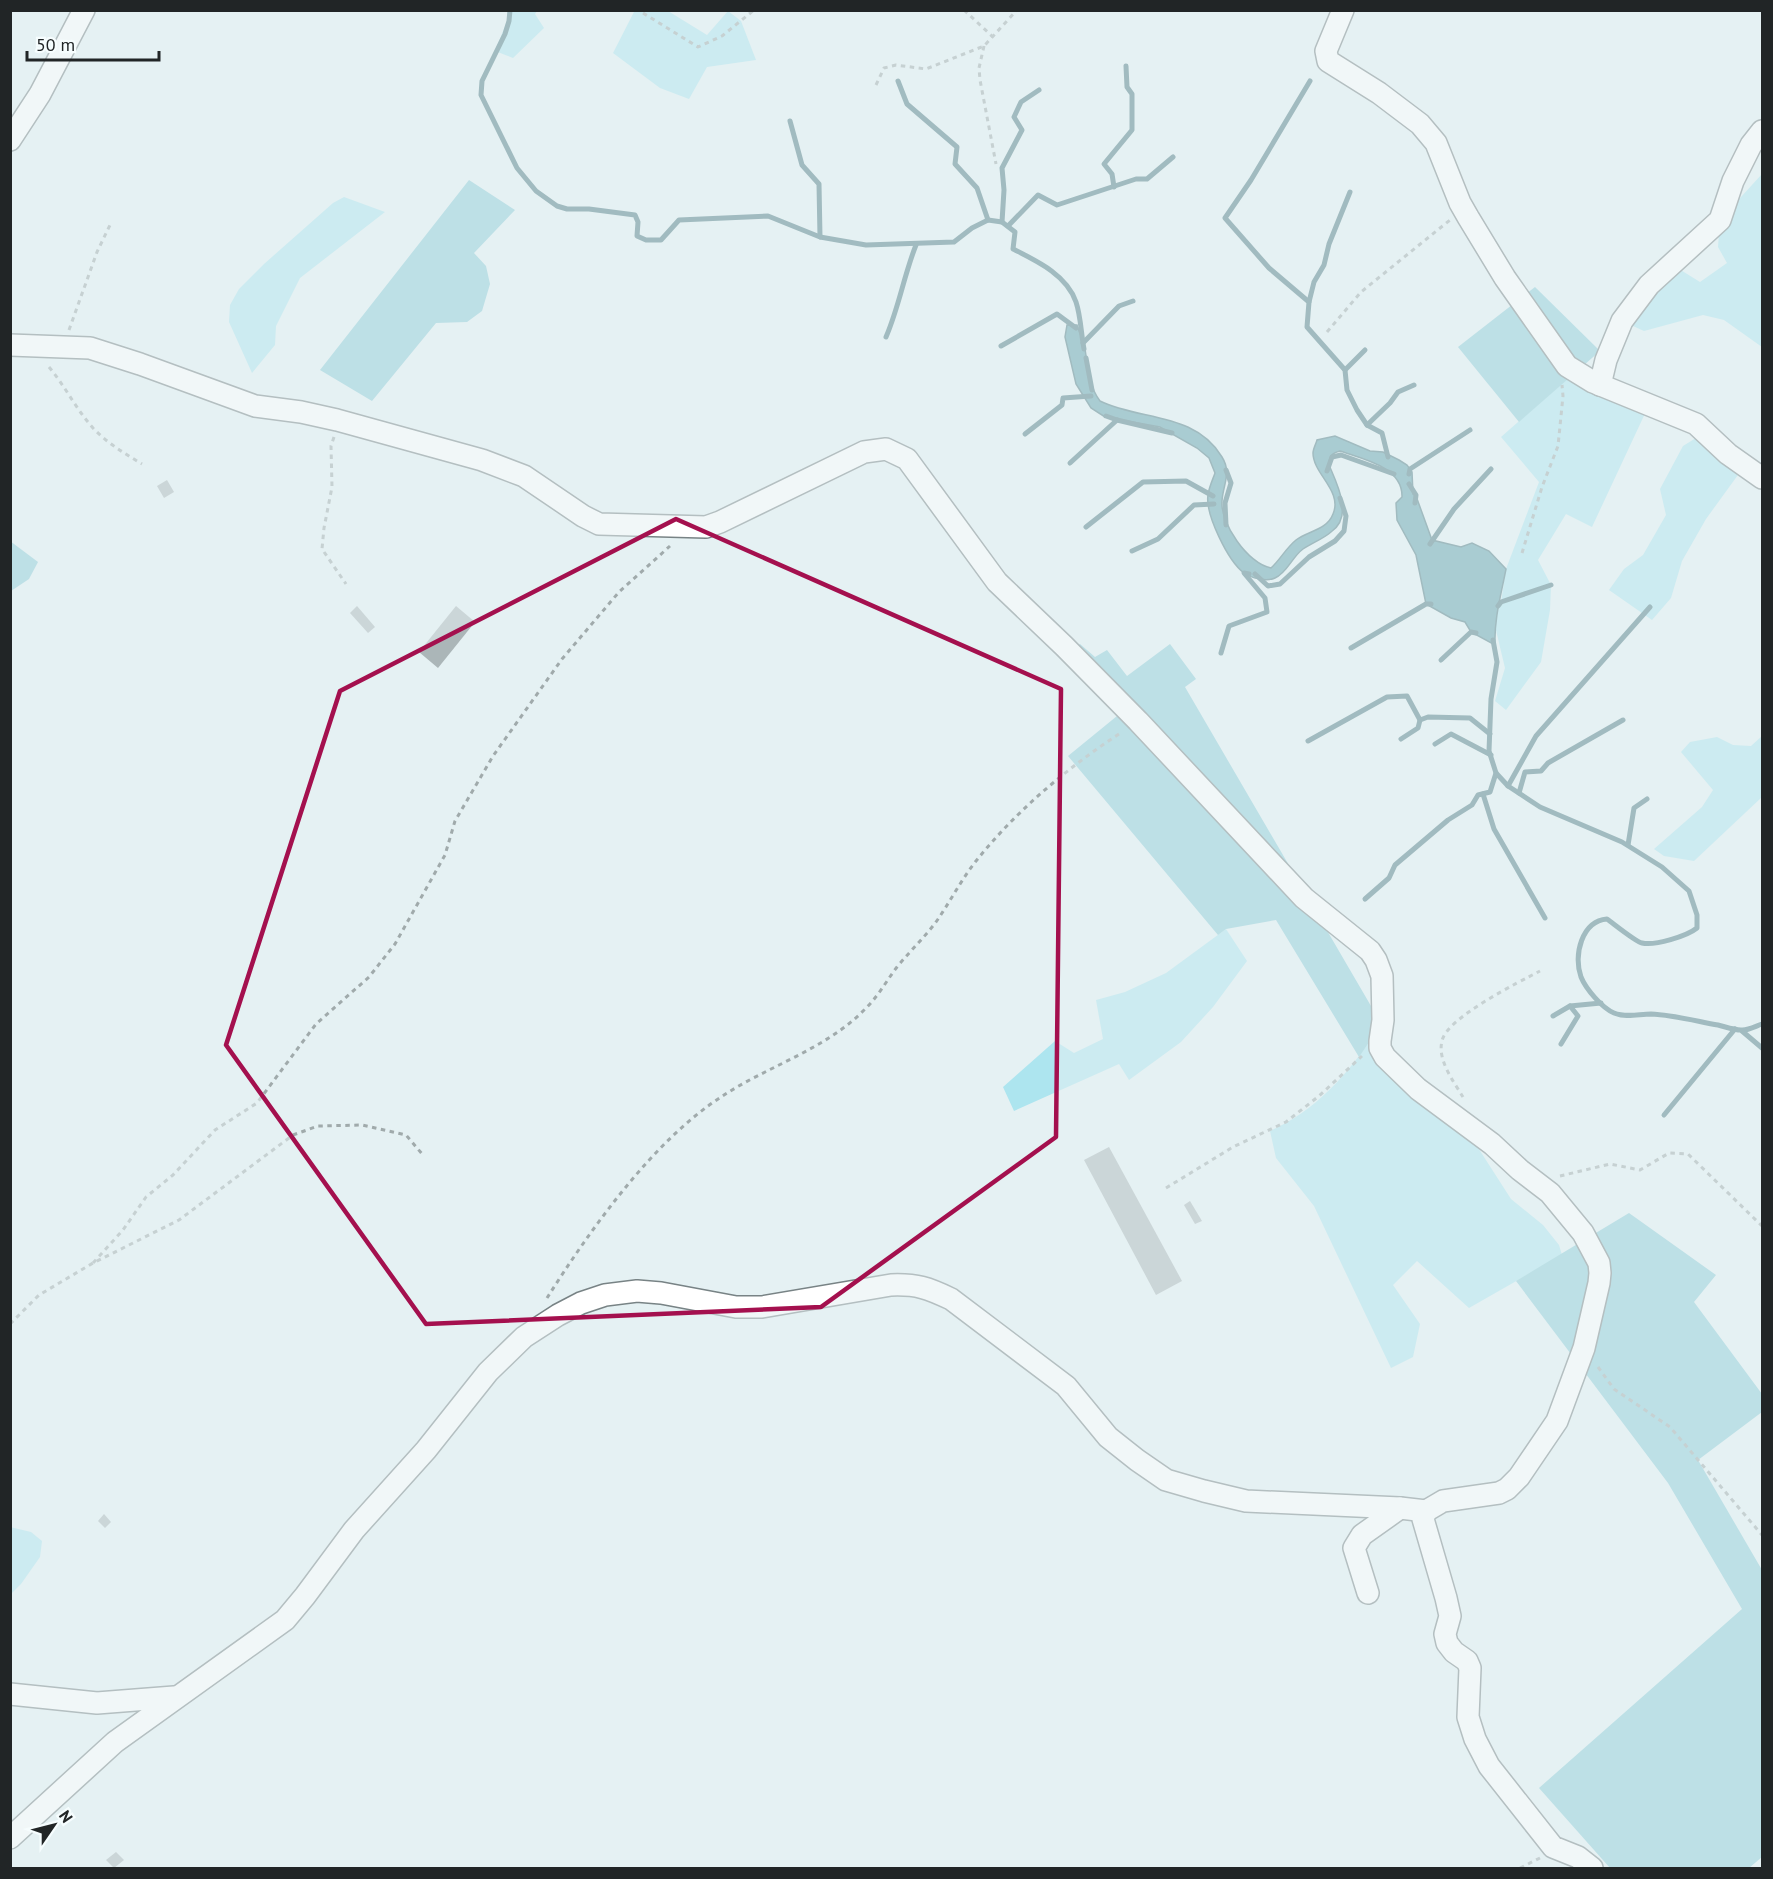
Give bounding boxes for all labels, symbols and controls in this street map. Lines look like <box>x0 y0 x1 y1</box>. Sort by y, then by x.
scale bar <box>27 24 159 62</box>
text: 50 m <box>36 33 75 56</box>
north arrow <box>24 1795 84 1855</box>
text: N <box>55 1806 77 1826</box>

